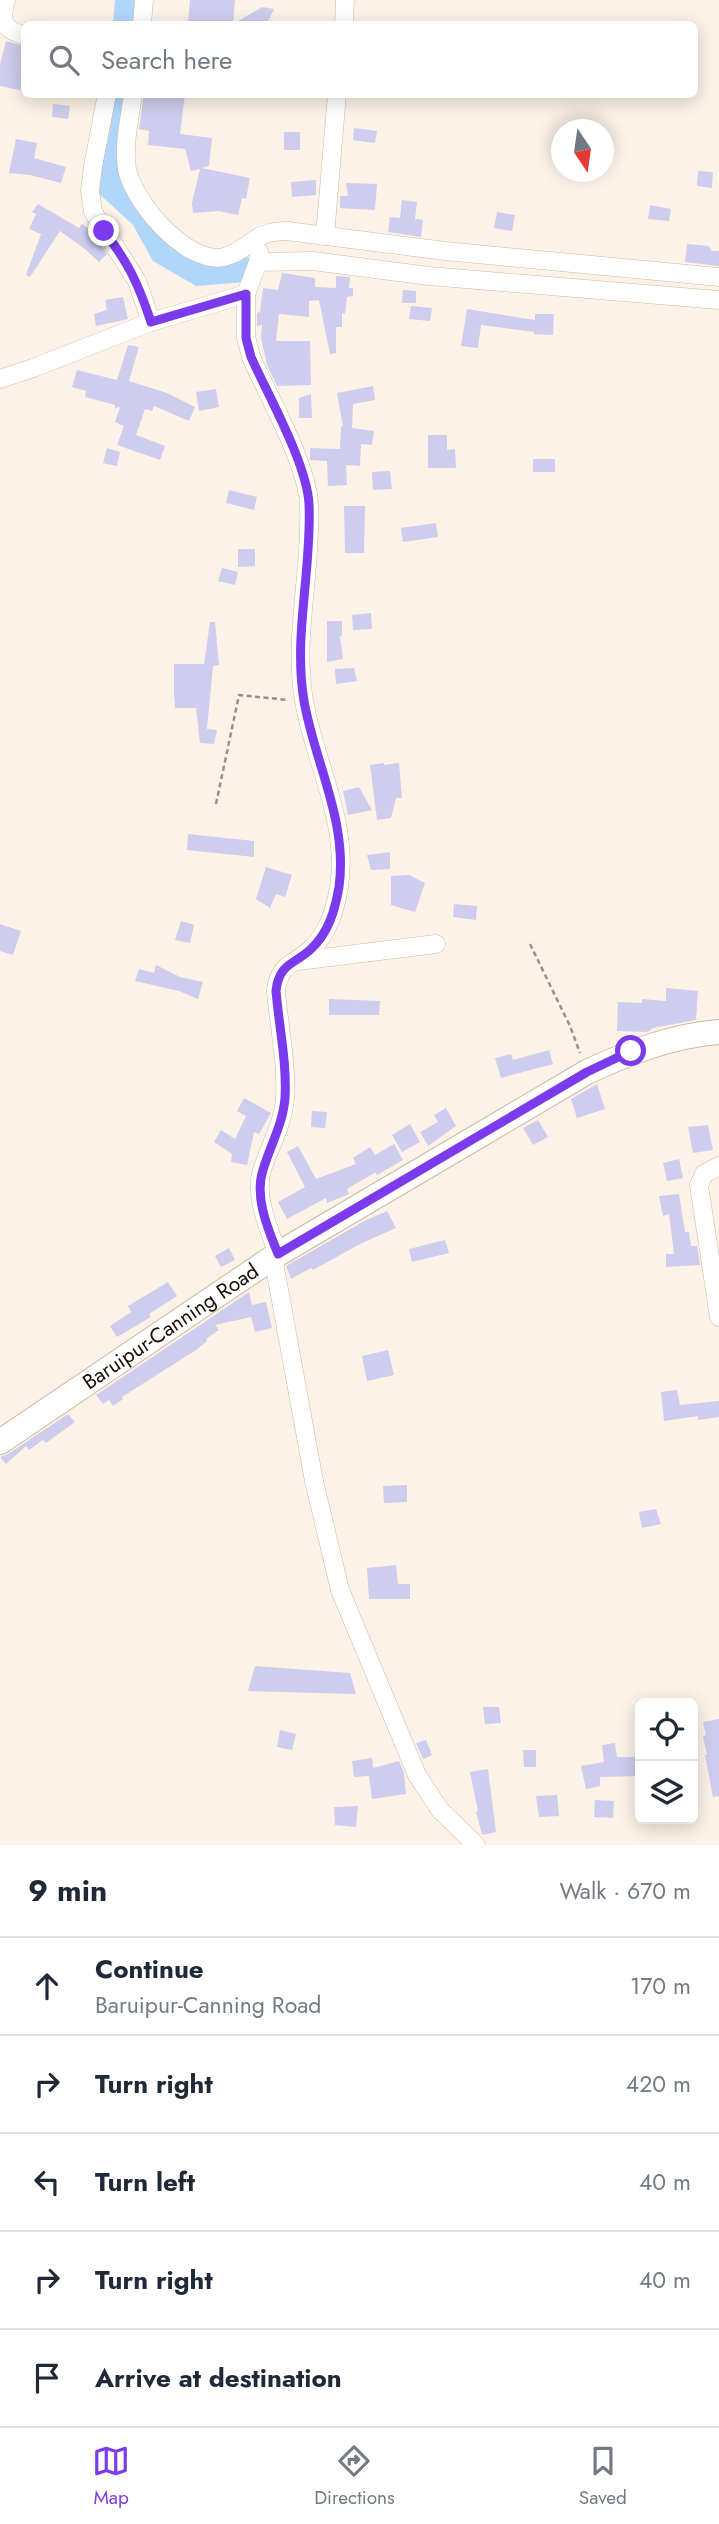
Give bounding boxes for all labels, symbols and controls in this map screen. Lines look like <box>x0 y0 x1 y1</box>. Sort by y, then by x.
search box <box>21 21 698 98</box>
icon: search <box>45 41 83 79</box>
text: Search here <box>101 41 233 79</box>
north arrow <box>551 119 614 182</box>
route end <box>88 215 119 246</box>
route start <box>615 1035 646 1066</box>
street label: Baruipur-Canning Road <box>77 1256 265 1397</box>
map controls <box>635 1698 698 1824</box>
button: locate <box>635 1698 698 1761</box>
button: layers <box>635 1761 698 1824</box>
text: 9 min <box>28 1869 107 1912</box>
text: Walk · 670 m <box>559 1874 691 1908</box>
text: Continue <box>95 1950 204 1988</box>
icon: ahead <box>28 1967 66 2005</box>
text: 170 m <box>630 1969 691 2003</box>
text: Baruipur-Canning Road <box>95 1988 321 2022</box>
icon: right <box>28 2065 66 2103</box>
text: Turn right <box>95 2065 213 2103</box>
text: 420 m <box>626 2067 691 2101</box>
icon: left <box>28 2163 66 2201</box>
text: Turn left <box>95 2163 195 2201</box>
text: 40 m <box>639 2165 691 2199</box>
icon: right <box>28 2261 66 2299</box>
text: Turn right <box>95 2261 213 2299</box>
text: 40 m <box>639 2263 691 2297</box>
icon: arrive <box>28 2359 66 2397</box>
text: Arrive at destination <box>95 2359 342 2397</box>
tab: Map <box>92 2442 130 2511</box>
tab: Directions <box>314 2442 395 2511</box>
tab: Saved <box>579 2442 627 2511</box>

